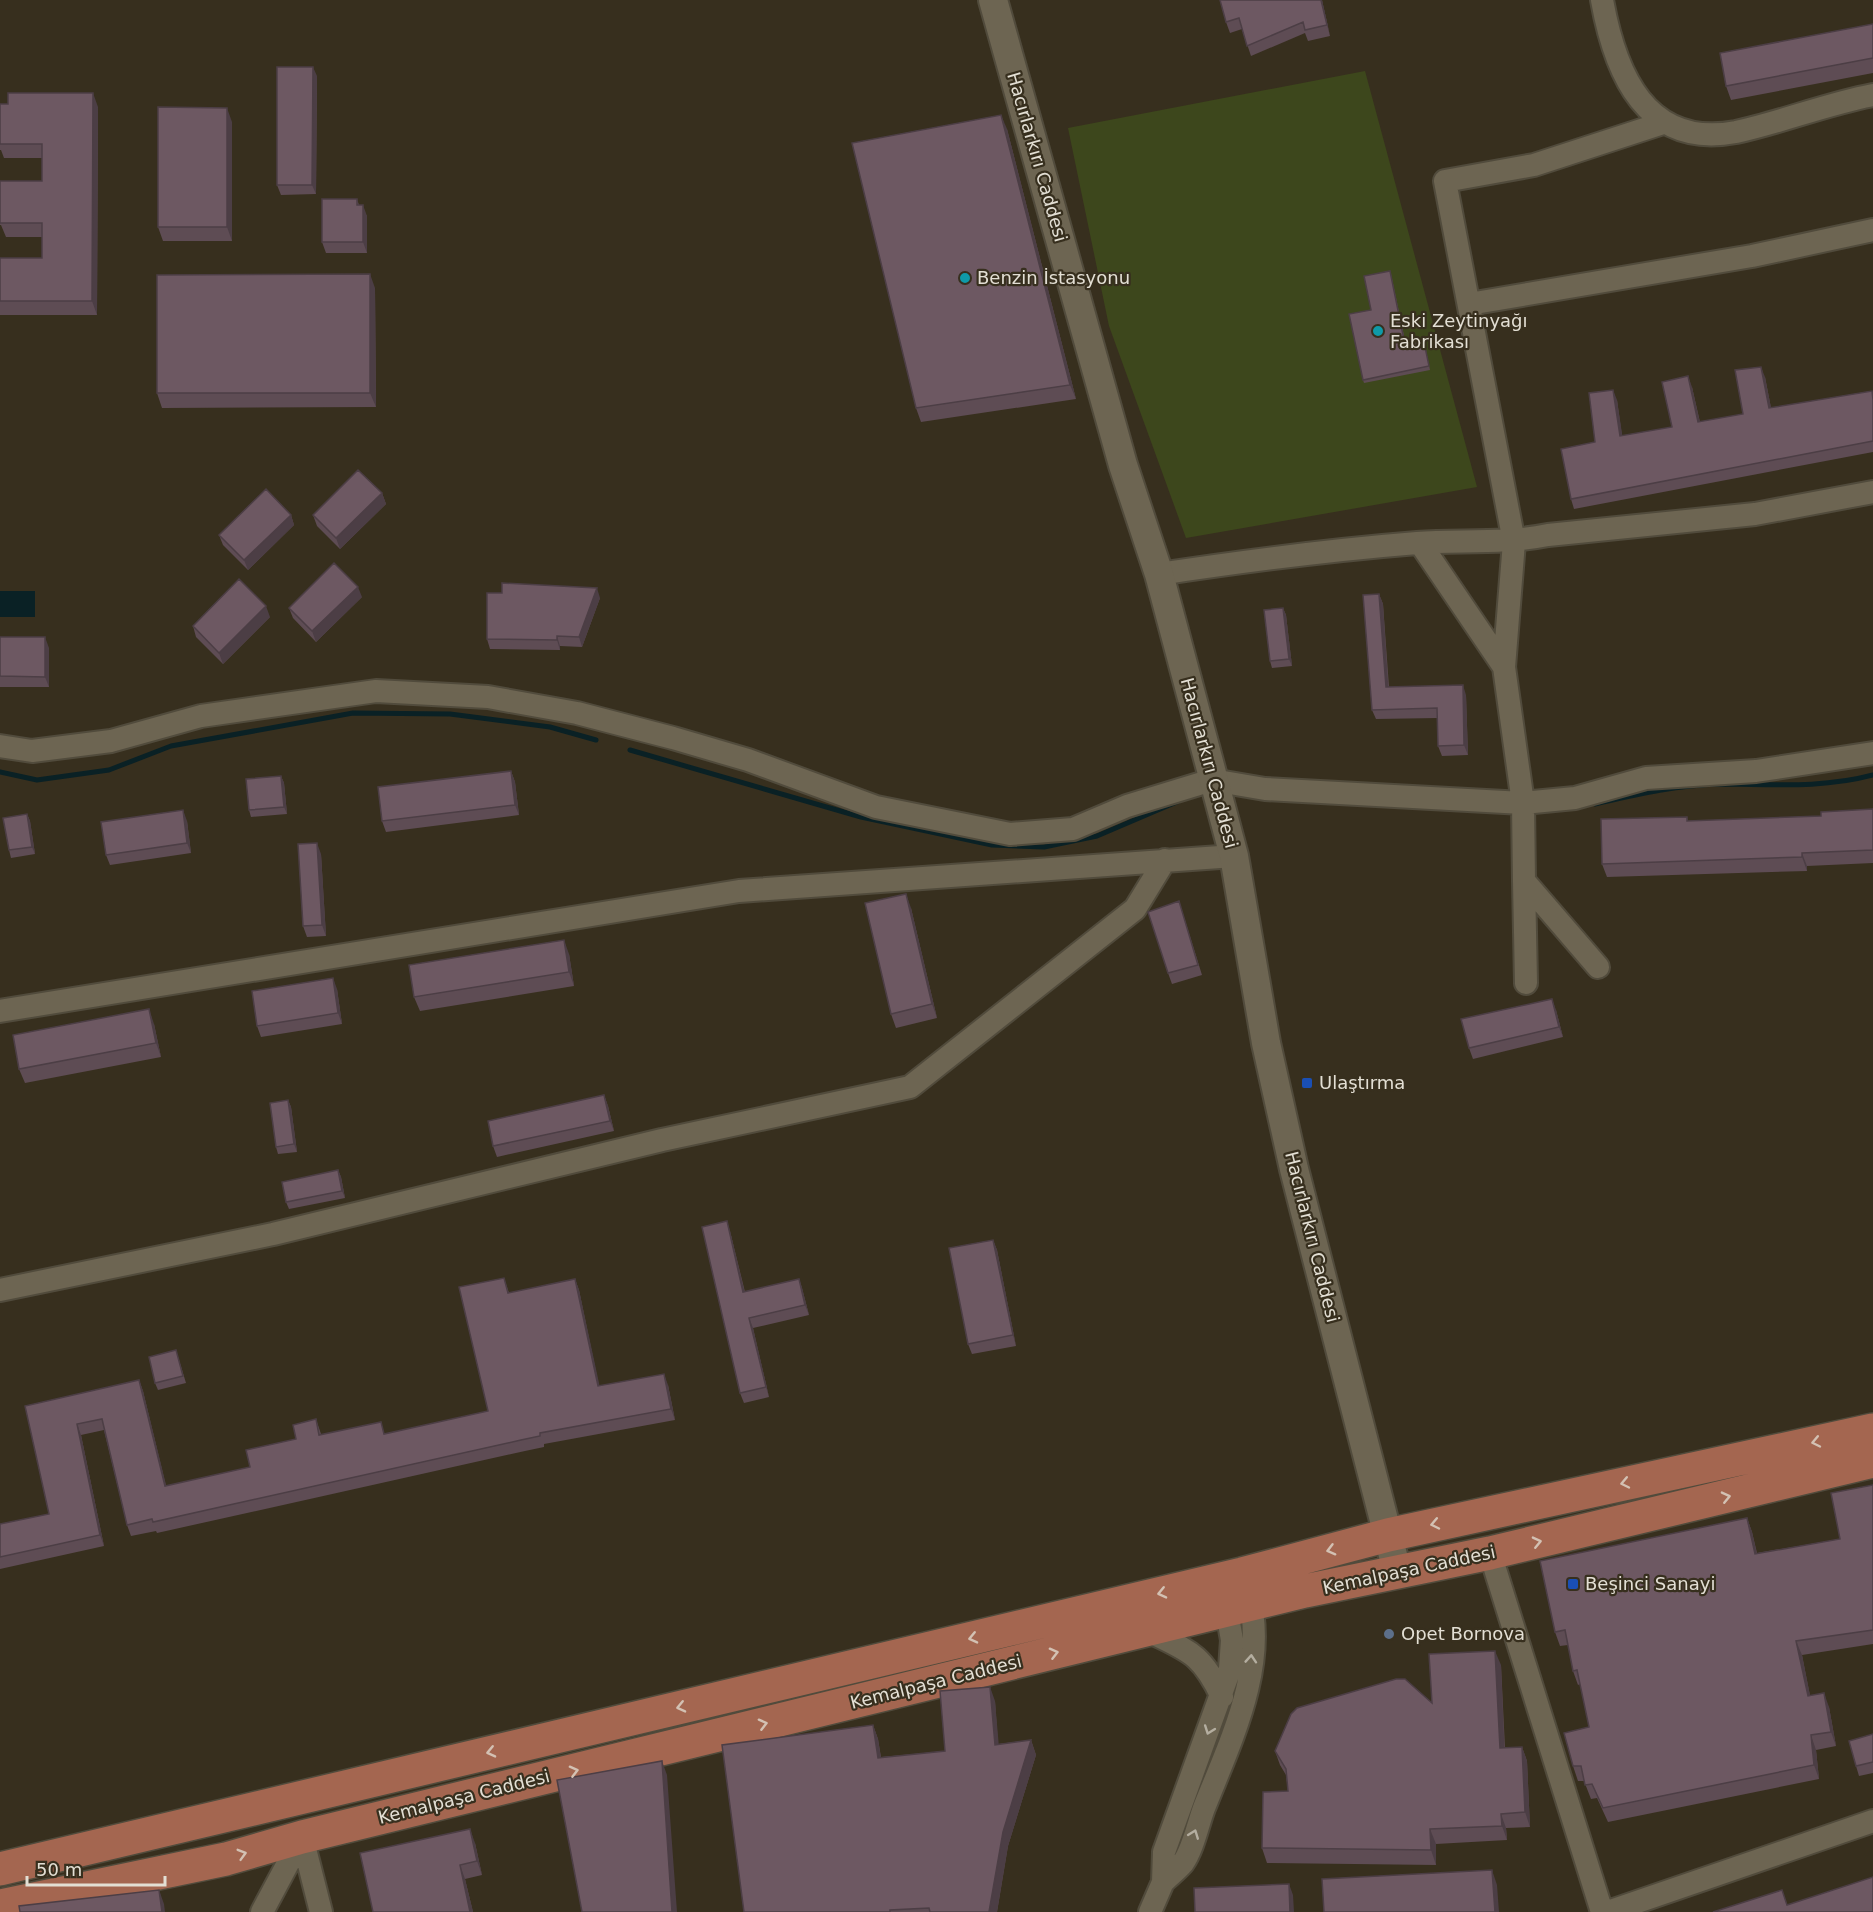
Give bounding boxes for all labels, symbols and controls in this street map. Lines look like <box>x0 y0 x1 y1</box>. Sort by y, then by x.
street label: Hacırlarkırı Caddesi <box>1003 69 1072 244</box>
place label: Benzin İstasyonu <box>977 267 1130 288</box>
marker: Benzin İstasyonu <box>958 271 972 285</box>
place label: Eski Zeytinyağı Fabrikası <box>1390 310 1528 352</box>
marker: Eski Zeytinyağı Fabrikası <box>1371 324 1385 338</box>
street label: Hacırlarkırı Caddesi <box>1177 675 1242 850</box>
place label: Ulaştırma <box>1319 1072 1405 1093</box>
marker: Ulaştırma <box>1300 1076 1314 1090</box>
street label: Hacırlarkırı Caddesi <box>1281 1149 1344 1325</box>
one-way arrow <box>1811 1435 1821 1448</box>
one-way arrow <box>1620 1476 1630 1489</box>
one-way arrow <box>1721 1491 1731 1504</box>
one-way arrow <box>1430 1517 1440 1530</box>
one-way arrow <box>1531 1536 1541 1549</box>
street label: Kemalpaşa Caddesi <box>1321 1541 1497 1598</box>
one-way arrow <box>1326 1543 1337 1555</box>
place label: Beşinci Sanayi <box>1585 1573 1715 1594</box>
marker: Beşinci Sanayi <box>1566 1577 1580 1591</box>
one-way arrow <box>1158 1585 1168 1598</box>
place label: Opet Bornova <box>1401 1623 1525 1644</box>
marker: Opet Bornova <box>1382 1627 1396 1641</box>
one-way arrow <box>968 1631 978 1644</box>
one-way arrow <box>1049 1647 1059 1660</box>
street label: Kemalpaşa Caddesi <box>848 1650 1024 1713</box>
one-way arrow <box>1244 1655 1257 1664</box>
one-way arrow <box>676 1700 686 1713</box>
one-way arrow <box>758 1719 768 1732</box>
one-way arrow <box>1204 1724 1217 1735</box>
one-way arrow <box>486 1745 496 1758</box>
street label: Kemalpaşa Caddesi <box>376 1765 552 1828</box>
one-way arrow <box>568 1765 578 1778</box>
one-way arrow <box>1187 1829 1200 1840</box>
scale bar <box>27 1849 165 1887</box>
one-way arrow <box>236 1849 247 1861</box>
text: 50 m <box>36 1859 82 1880</box>

